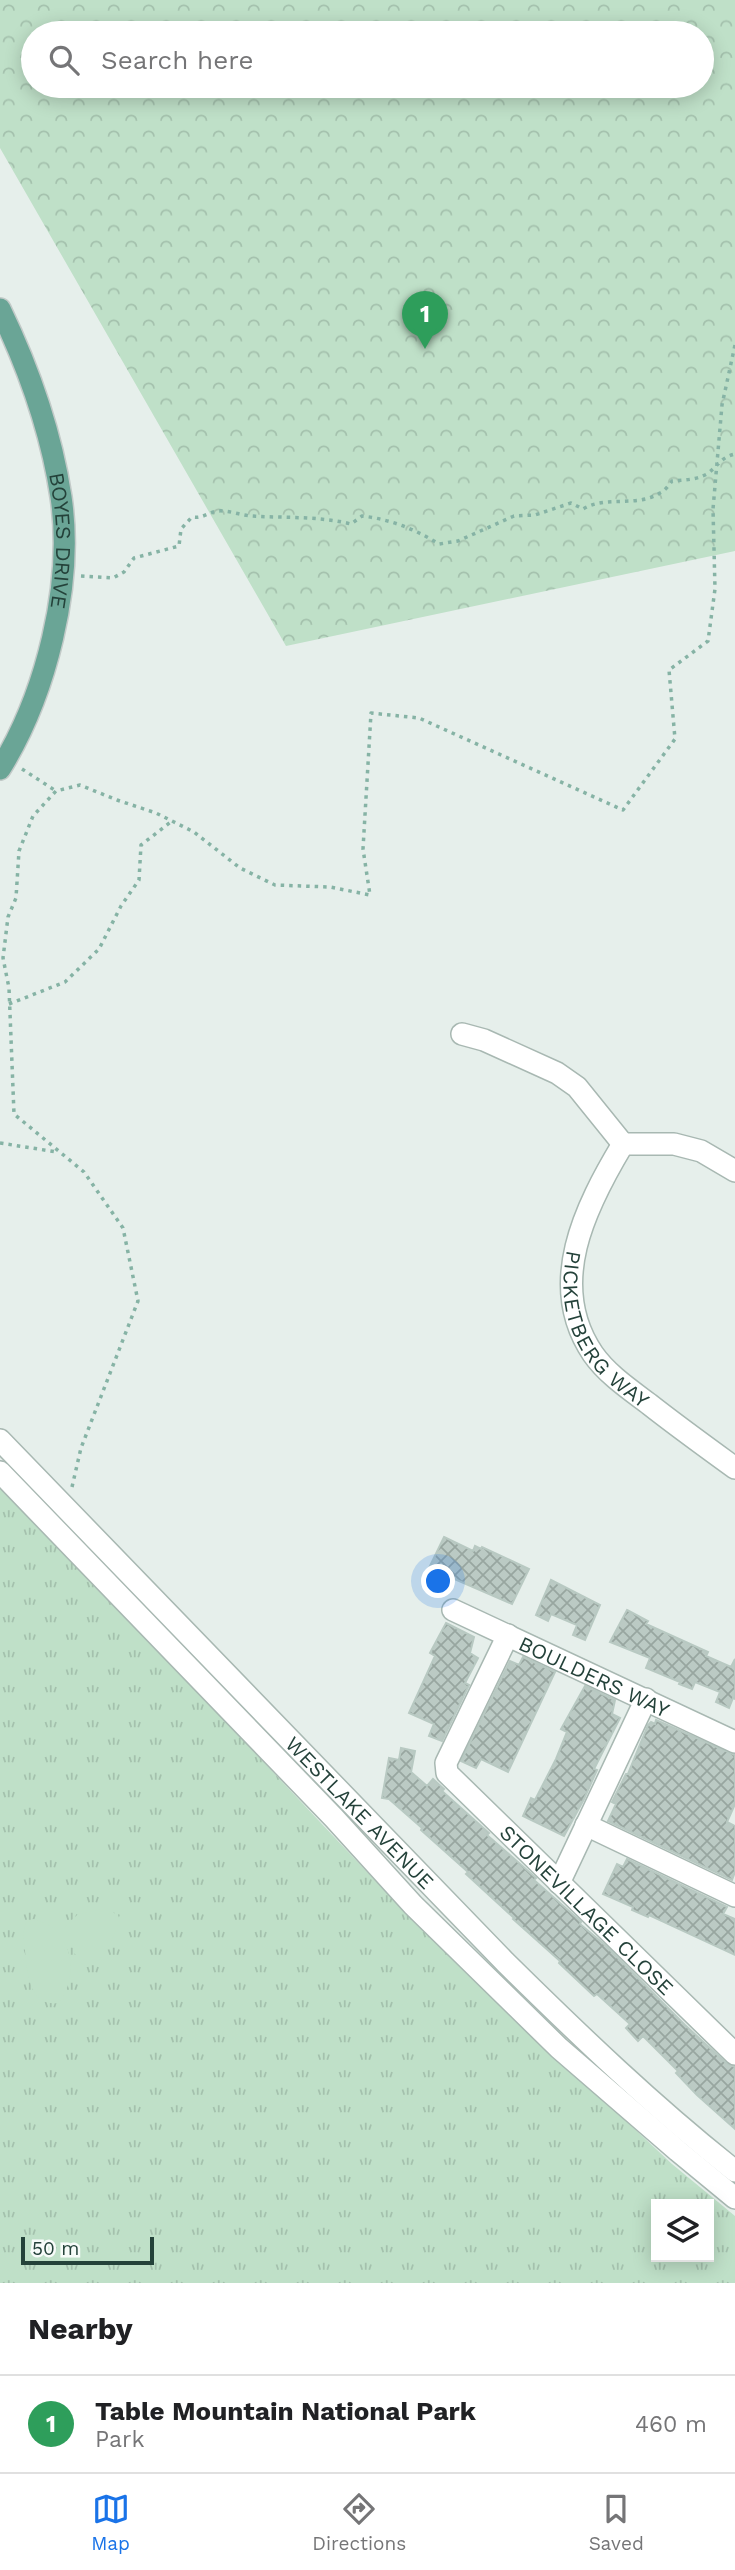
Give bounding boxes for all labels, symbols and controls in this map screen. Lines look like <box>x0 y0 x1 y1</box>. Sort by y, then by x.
search box <box>21 21 714 98</box>
icon: search <box>45 41 83 79</box>
text: Search here <box>101 45 253 75</box>
pin: 1 <box>402 291 448 349</box>
street label: BOYES DRIVE <box>44 470 77 611</box>
street label: PICKETBERG WAY <box>559 1249 654 1412</box>
your location <box>421 1564 455 1598</box>
street label: BOULDERS WAY <box>515 1630 674 1722</box>
street label: WESTLAKE AVENUE <box>281 1731 440 1894</box>
street label: STONEVILLAGE CLOSE <box>495 1819 679 2000</box>
map controls <box>651 2199 714 2262</box>
button: layers <box>651 2199 714 2262</box>
scale bar <box>21 2234 154 2266</box>
text: 50 m <box>32 2237 79 2260</box>
text: Nearby <box>28 2311 133 2346</box>
text: Table Mountain National Park <box>95 2396 476 2426</box>
text: 1 <box>46 2411 56 2438</box>
text: 460 m <box>635 2411 707 2438</box>
text: Park <box>95 2426 144 2453</box>
tab: Map <box>91 2490 130 2555</box>
tab: Directions <box>312 2490 406 2555</box>
tab: Saved <box>589 2490 644 2555</box>

